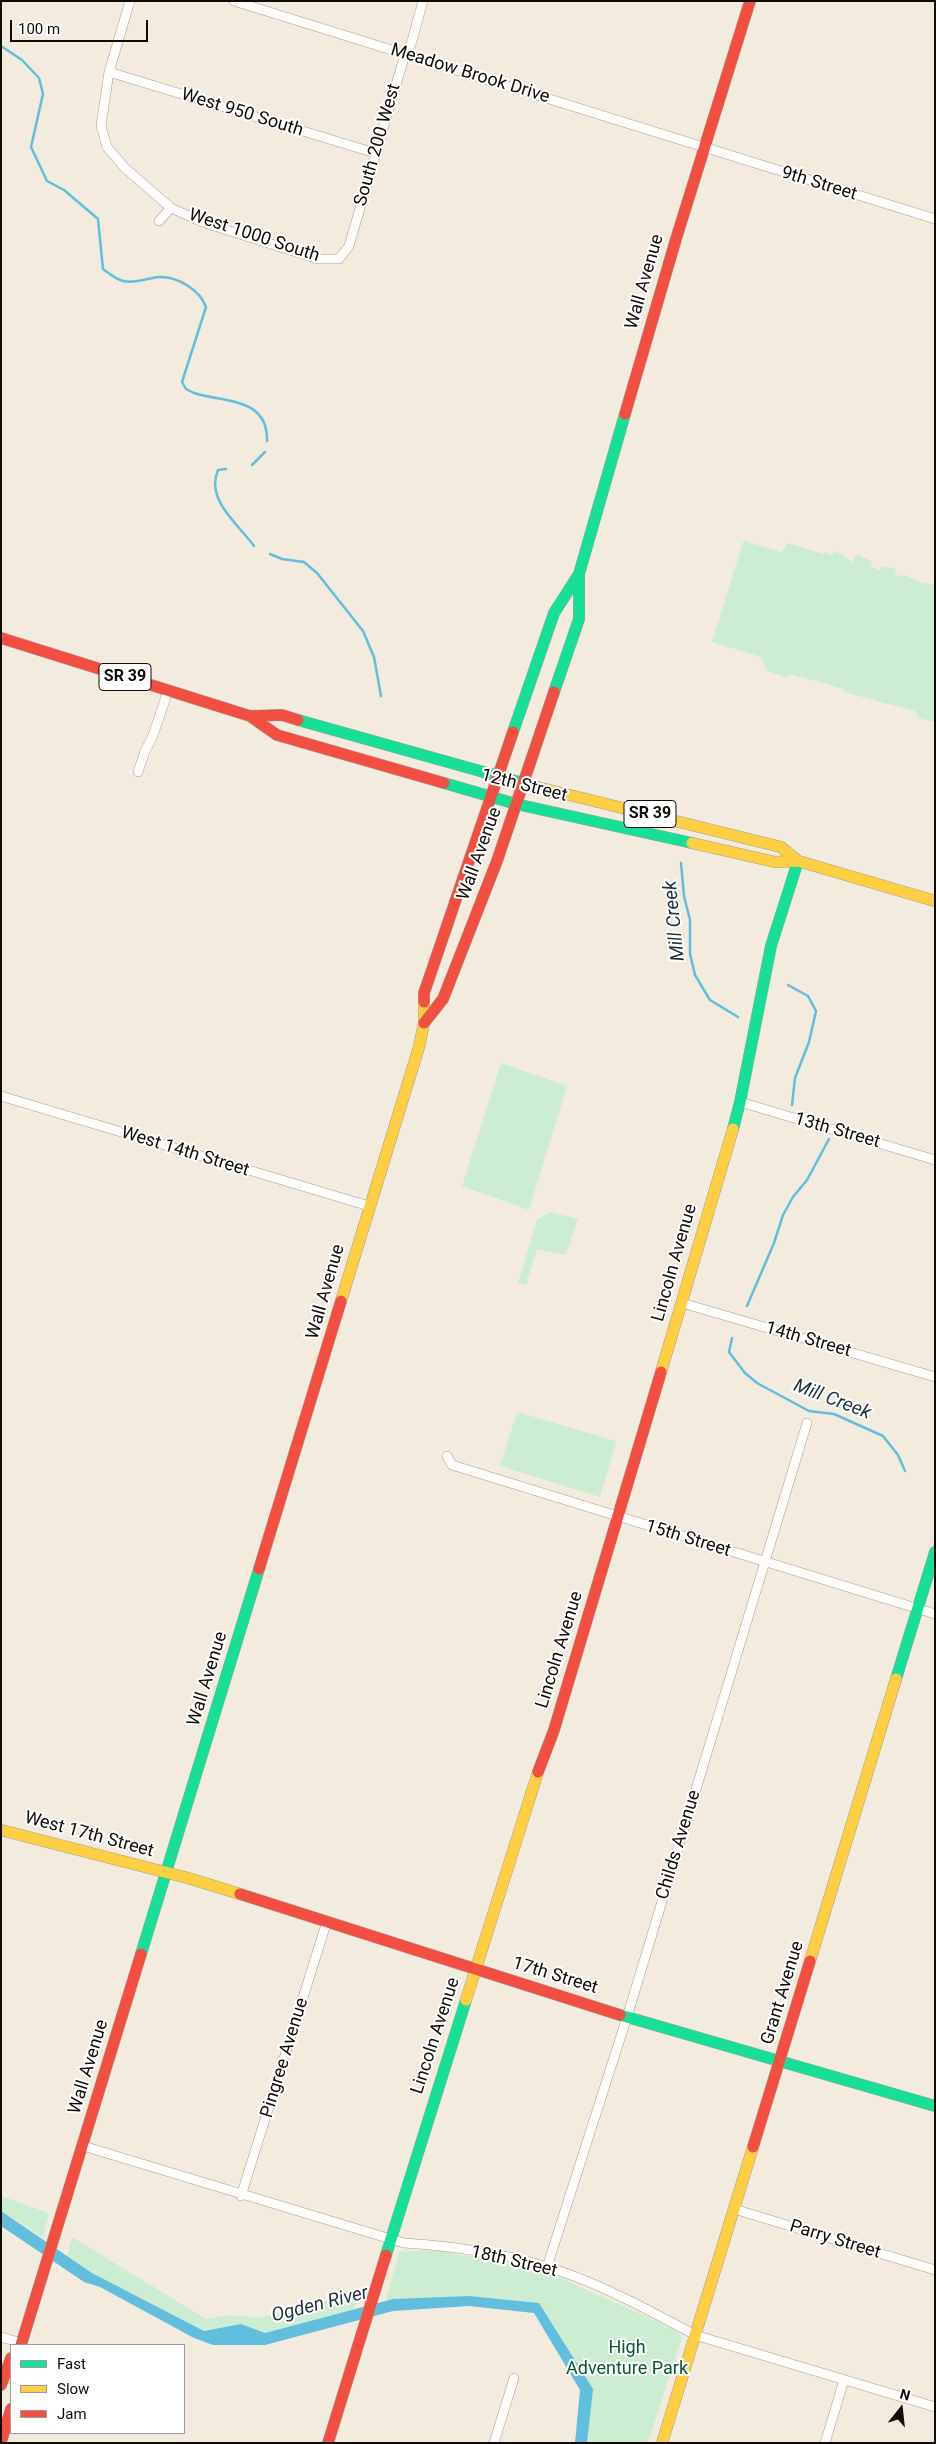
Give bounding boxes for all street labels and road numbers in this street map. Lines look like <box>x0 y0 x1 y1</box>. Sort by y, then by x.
street label: Meadow Brook Drive <box>388 40 552 108</box>
street label: South 200 West <box>350 81 406 209</box>
street label: West 950 South <box>178 84 306 142</box>
street label: 9th Street <box>779 162 859 206</box>
street label: West 1000 South <box>186 205 322 267</box>
street label: Wall Avenue <box>621 232 669 332</box>
road number: SR 39 <box>99 664 151 690</box>
street label: 12th Street <box>479 765 569 807</box>
road number: SR 39 <box>624 801 676 828</box>
street label: Wall Avenue <box>453 804 507 904</box>
street label: 13th Street <box>792 1108 882 1154</box>
street label: West 14th Street <box>118 1122 252 1182</box>
street label: Lincoln Avenue <box>648 1202 702 1324</box>
street label: Wall Avenue <box>302 1242 350 1342</box>
street label: 14th Street <box>763 1317 853 1363</box>
street label: 15th Street <box>643 1516 733 1562</box>
street label: Lincoln Avenue <box>532 1589 588 1711</box>
street label: Wall Avenue <box>183 1629 233 1729</box>
street label: Childs Avenue <box>652 1788 706 1902</box>
street label: West 17th Street <box>22 1807 156 1863</box>
street label: Grant Avenue <box>757 1939 809 2047</box>
street label: 17th Street <box>510 1953 600 1999</box>
street label: Lincoln Avenue <box>407 1975 465 2097</box>
street label: Pingree Avenue <box>257 1995 313 2121</box>
street label: Wall Avenue <box>64 2017 114 2117</box>
street label: Parry Street <box>787 2216 883 2264</box>
street label: 18th Street <box>469 2242 559 2282</box>

